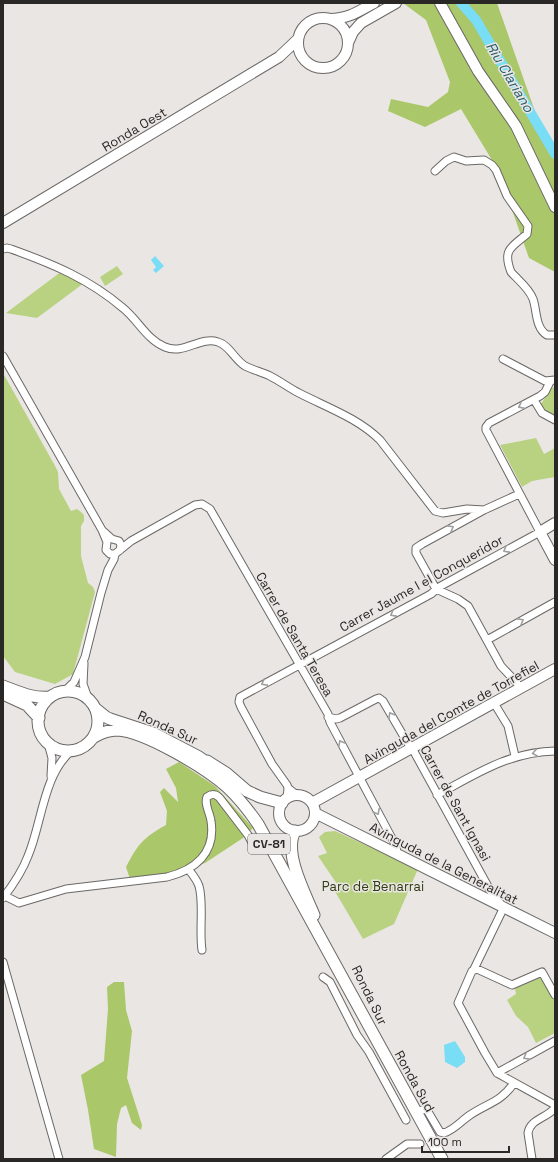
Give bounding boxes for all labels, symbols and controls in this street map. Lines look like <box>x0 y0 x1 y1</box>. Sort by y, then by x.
water label: Riu Clariano <box>482 39 538 116</box>
street label: Ronda Oest <box>99 103 170 155</box>
one-way arrow <box>518 401 526 409</box>
one-way arrow <box>447 525 454 533</box>
street label: Carrer Jaume I el Conqueridor <box>336 531 506 636</box>
one-way arrow <box>503 546 510 553</box>
street label: Carrer de Santa Teresa <box>252 569 337 700</box>
one-way arrow <box>390 609 397 617</box>
one-way arrow <box>517 618 524 625</box>
street label: Avinguda del Comte de Torrefiel <box>360 657 542 768</box>
one-way arrow <box>261 679 268 686</box>
street label: Ronda Sur <box>135 707 201 748</box>
one-way arrow <box>389 712 396 719</box>
one-way arrow <box>338 740 345 747</box>
street label: Carrer de Sant Ignasi <box>417 742 495 864</box>
one-way arrow <box>532 748 538 757</box>
one-way arrow <box>373 807 380 815</box>
street label: Avinguda de la Generalitat <box>367 819 521 908</box>
road number: CV-81 <box>248 834 290 854</box>
park label: Parc de Benarrai <box>322 878 424 895</box>
street label: Ronda Sur <box>348 963 391 1028</box>
street label: Ronda Sud <box>391 1048 438 1115</box>
one-way arrow <box>523 1052 530 1059</box>
scale bar <box>422 1128 509 1154</box>
text: 100 m <box>428 1134 462 1150</box>

